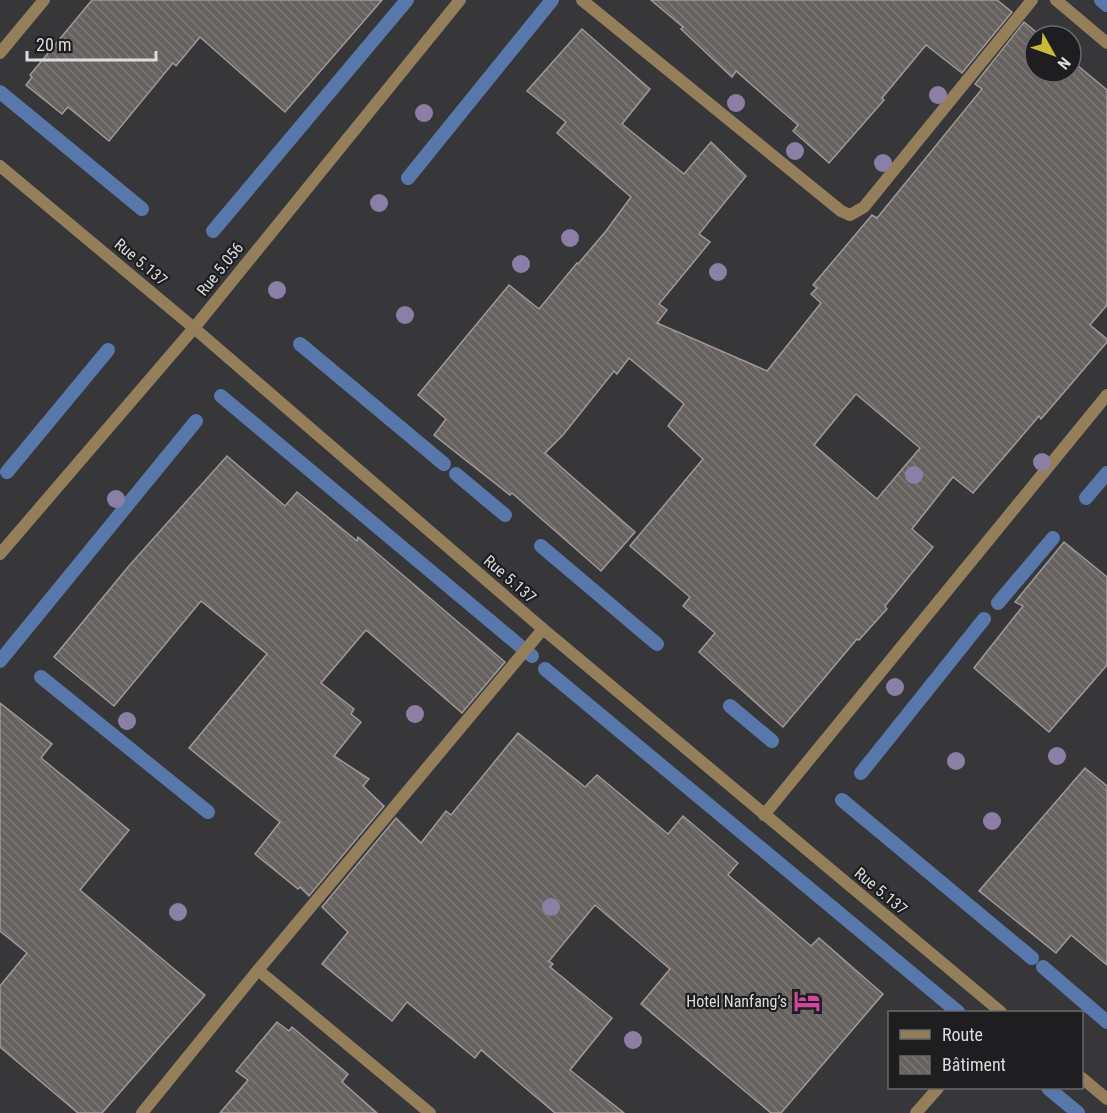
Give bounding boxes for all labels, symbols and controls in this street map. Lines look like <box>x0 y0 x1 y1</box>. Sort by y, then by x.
scale bar <box>27 24 156 62</box>
north arrow <box>1023 24 1083 84</box>
text: 20 m <box>36 34 71 55</box>
text: N <box>1054 53 1075 73</box>
street label: Rue 5.137 <box>111 234 171 290</box>
street label: Rue 5.056 <box>193 238 247 300</box>
street label: Rue 5.137 <box>480 551 540 607</box>
street label: Rue 5.137 <box>851 863 911 919</box>
hotel icon: Hotel Nanfang’s <box>792 986 822 1016</box>
place label: Hotel Nanfang’s <box>686 992 787 1011</box>
legend <box>888 1011 1083 1089</box>
text: Route <box>942 1024 983 1045</box>
text: Bâtiment <box>942 1054 1006 1075</box>

